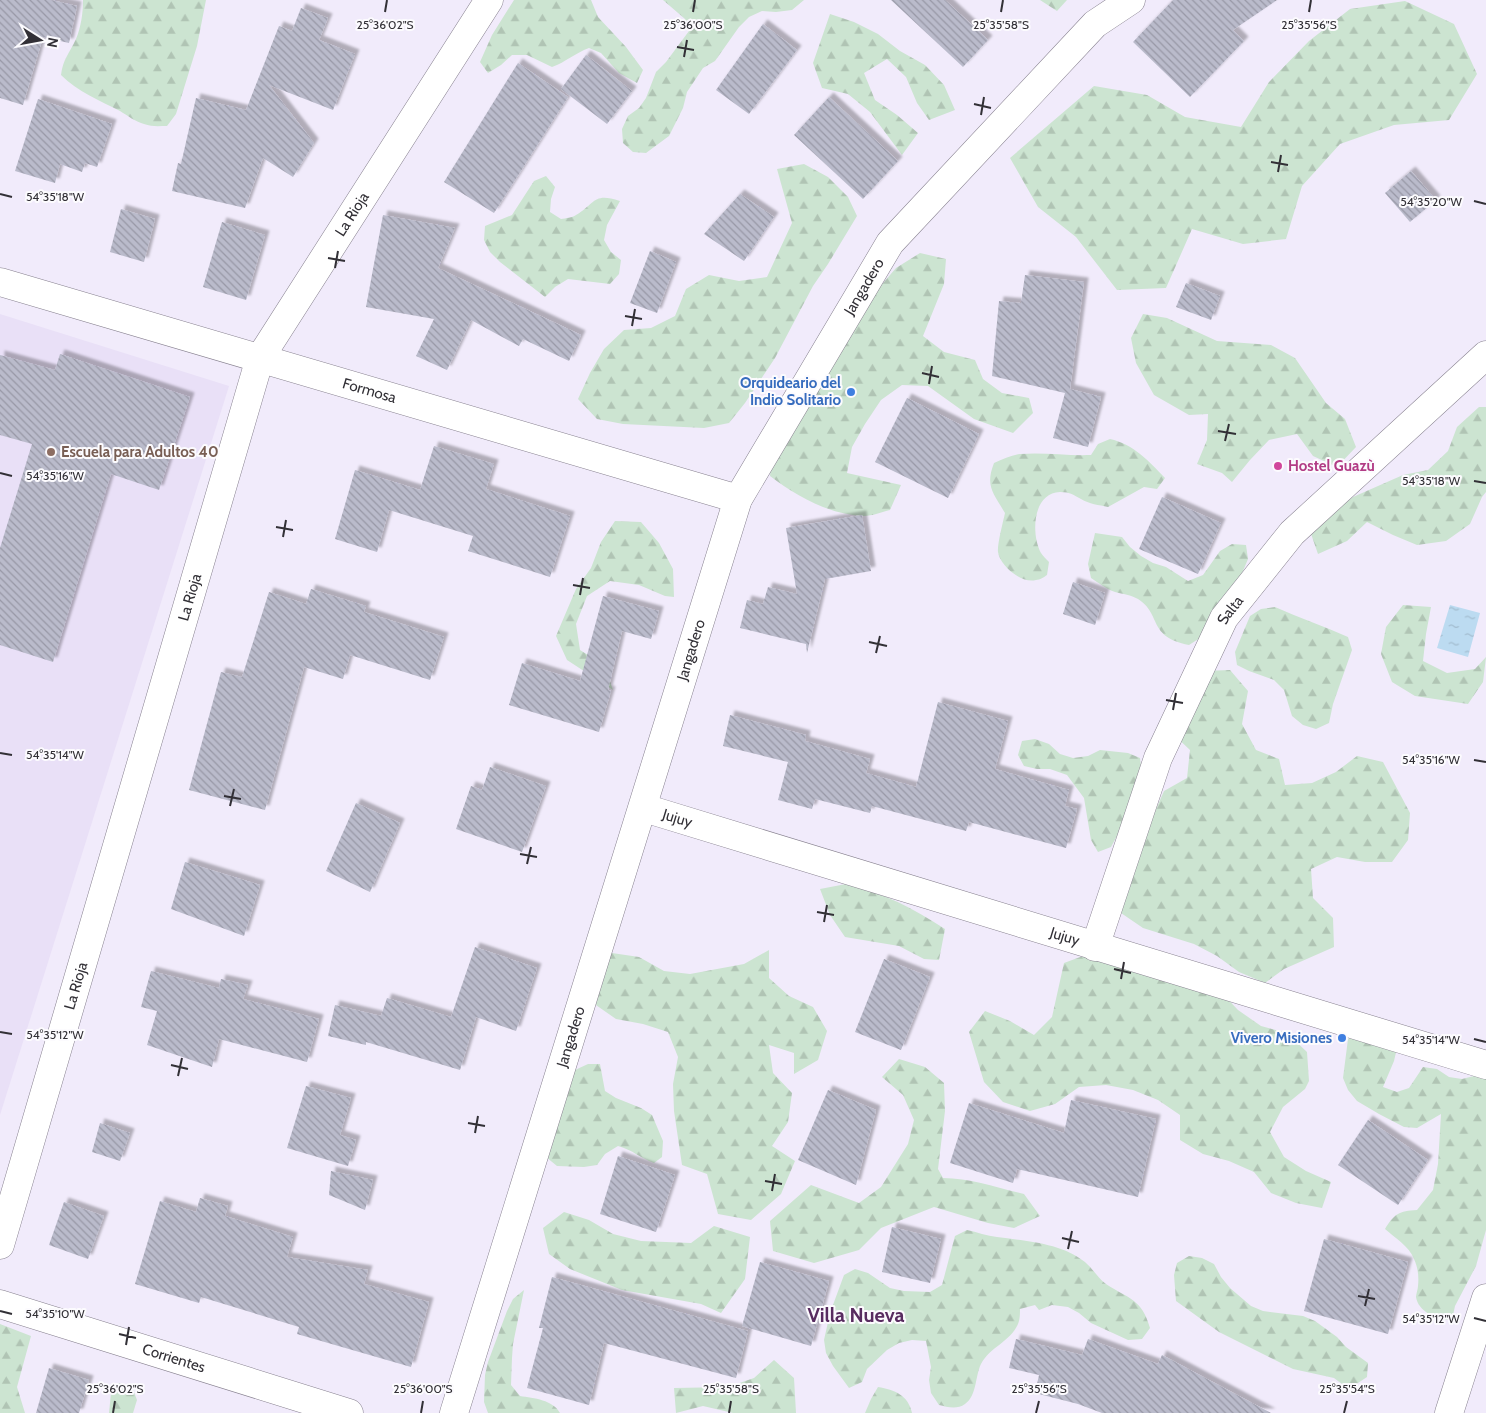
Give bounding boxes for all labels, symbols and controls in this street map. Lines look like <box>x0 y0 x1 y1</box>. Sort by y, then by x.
north arrow <box>15 15 65 65</box>
text: 25°36'02"S <box>356 17 414 32</box>
text: 25°36'00"S <box>663 17 723 32</box>
text: 25°35'58"S <box>973 17 1029 32</box>
text: 25°35'56"S <box>1281 17 1337 32</box>
text: N <box>43 36 63 49</box>
street label: La Rioja <box>331 188 373 240</box>
text: 54°35'18"W <box>26 189 85 204</box>
text: 54°35'20"W <box>1400 194 1463 209</box>
street label: Jangadero <box>840 255 888 319</box>
street label: Formosa <box>340 374 399 407</box>
place label: Orquideario del Indio Solitario <box>740 374 841 409</box>
marker: Orquideario del Indio Solitario <box>845 386 857 398</box>
place label: Escuela para Adultos 40 <box>61 443 218 461</box>
marker: Escuela para Adultos 40 <box>45 446 57 458</box>
place label: Hostel Guazù <box>1288 457 1375 475</box>
marker: Hostel Guazù <box>1272 460 1284 472</box>
text: 54°35'16"W <box>26 468 85 483</box>
text: 54°35'18"W <box>1402 473 1461 488</box>
street label: La Rioja <box>174 571 206 623</box>
street label: Salta <box>1213 592 1248 627</box>
street label: Jangadero <box>673 617 709 684</box>
text: 54°35'14"W <box>26 747 85 762</box>
text: 54°35'16"W <box>1402 752 1461 767</box>
street label: Jujuy <box>659 805 695 831</box>
street label: Jujuy <box>1047 923 1082 950</box>
street label: La Rioja <box>60 959 92 1012</box>
street label: Jangadero <box>553 1004 589 1070</box>
text: 54°35'12"W <box>26 1027 84 1042</box>
place label: Vivero Misiones <box>1231 1029 1332 1047</box>
marker: Vivero Misiones <box>1336 1032 1348 1044</box>
text: 54°35'14"W <box>1402 1032 1461 1047</box>
district label: Villa Nueva <box>808 1303 905 1327</box>
text: 54°35'10"W <box>25 1306 85 1321</box>
text: 54°35'12"W <box>1402 1311 1460 1326</box>
street label: Corrientes <box>140 1340 207 1377</box>
text: 25°36'02"S <box>86 1381 144 1396</box>
text: 25°36'00"S <box>393 1381 453 1396</box>
text: 25°35'58"S <box>703 1381 759 1396</box>
text: 25°35'56"S <box>1011 1381 1067 1396</box>
text: 25°35'54"S <box>1319 1381 1375 1396</box>

